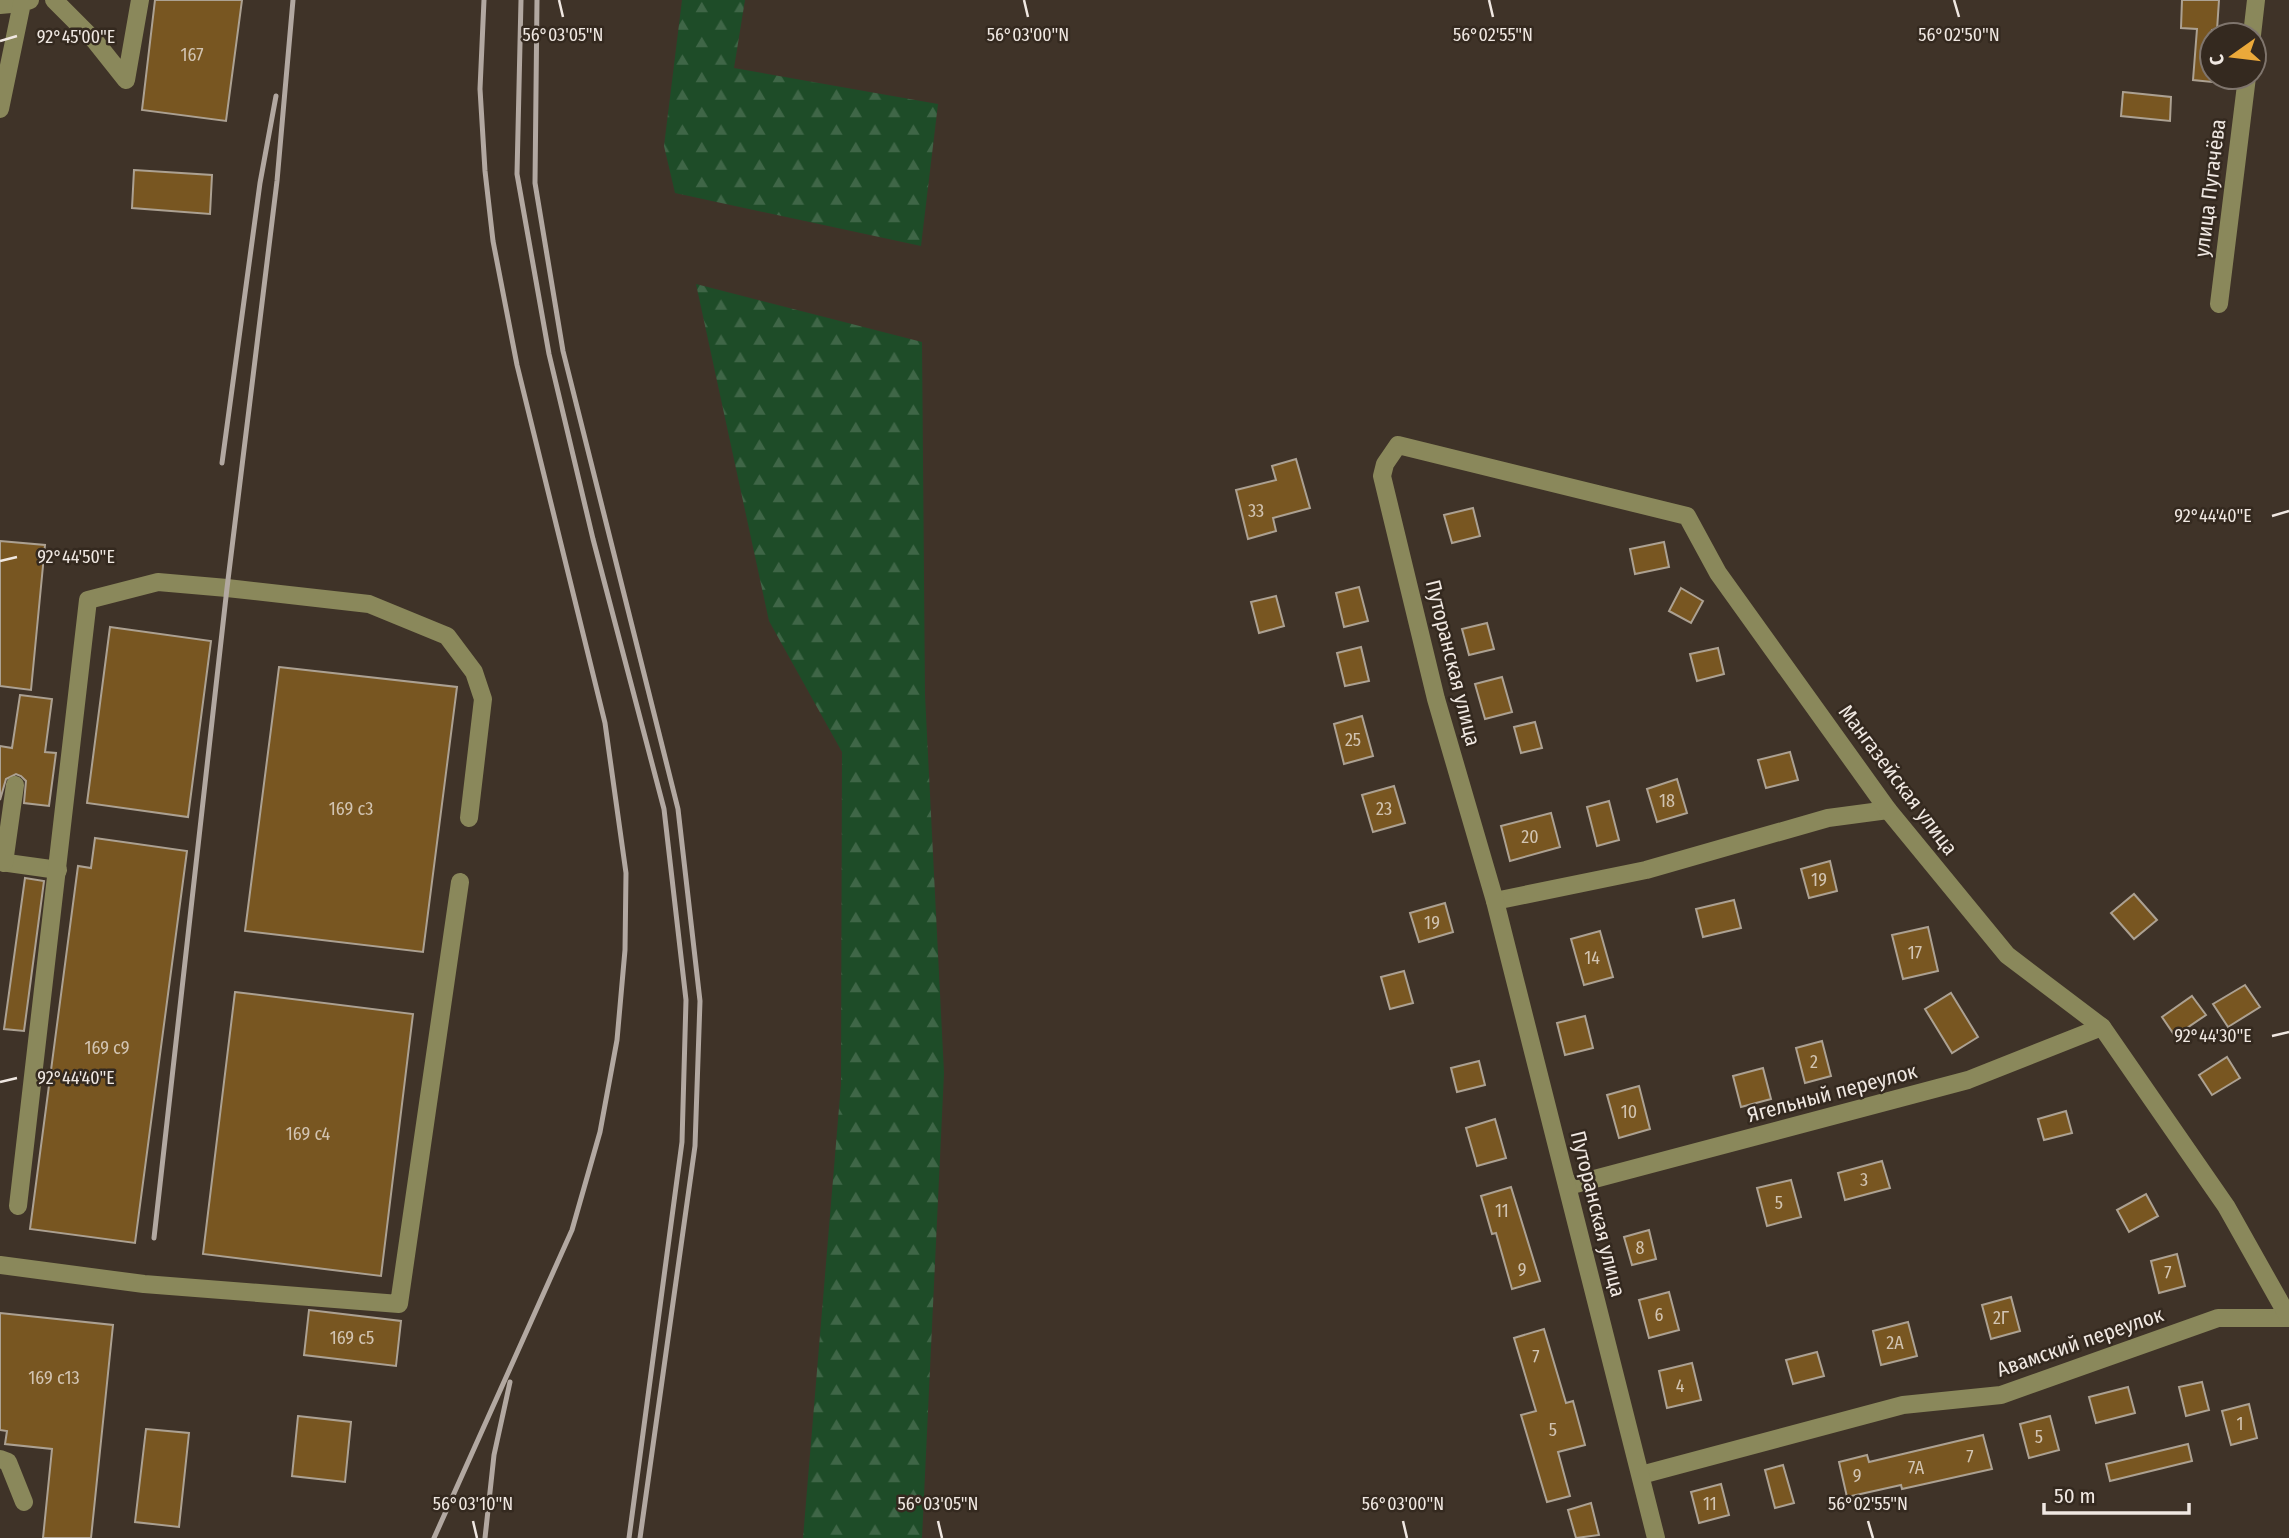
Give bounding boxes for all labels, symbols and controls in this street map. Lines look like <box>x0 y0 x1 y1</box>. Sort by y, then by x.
north arrow <box>2198 21 2268 91</box>
text: 56°03'05"N <box>522 24 604 46</box>
text: 56°03'00"N <box>987 24 1069 46</box>
text: 56°02'55"N <box>1453 24 1533 46</box>
text: 56°02'50"N <box>1918 24 2000 46</box>
text: 92°45'00"E <box>37 26 115 48</box>
house number: 167 <box>181 44 203 66</box>
text: С <box>2205 52 2229 68</box>
street label: улица Пугачёва <box>2189 118 2231 258</box>
house number: 33 <box>1248 500 1264 522</box>
text: 92°44'40"E <box>2174 505 2252 527</box>
text: 92°44'50"E <box>37 546 115 568</box>
street label: Путоранская улица <box>1420 577 1486 749</box>
street label: Мангазейская улица <box>1833 700 1963 860</box>
house number: 25 <box>1345 729 1361 751</box>
house number: 18 <box>1659 790 1675 812</box>
house number: 169 с3 <box>329 798 373 820</box>
house number: 23 <box>1376 798 1392 820</box>
house number: 20 <box>1521 826 1539 848</box>
house number: 19 <box>1811 869 1827 891</box>
house number: 19 <box>1424 912 1440 934</box>
house number: 17 <box>1908 942 1922 964</box>
house number: 14 <box>1584 947 1600 969</box>
text: 92°44'30"E <box>2174 1025 2252 1047</box>
house number: 169 с9 <box>84 1037 130 1059</box>
house number: 2 <box>1810 1051 1818 1073</box>
street label: Ягельный переулок <box>1744 1058 1920 1128</box>
text: 92°44'40"E <box>37 1067 115 1089</box>
house number: 10 <box>1621 1101 1637 1123</box>
house number: 169 с4 <box>286 1123 331 1145</box>
street label: Путоранская улица <box>1565 1128 1631 1300</box>
house number: 3 <box>1860 1169 1868 1191</box>
house number: 5 <box>1775 1192 1783 1214</box>
house number: 11 <box>1495 1200 1509 1222</box>
house number: 8 <box>1636 1237 1645 1259</box>
house number: 9 <box>1518 1259 1526 1281</box>
house number: 7 <box>2164 1262 2172 1284</box>
street label: Авамский переулок <box>1993 1301 2167 1383</box>
house number: 6 <box>1655 1304 1664 1326</box>
house number: 2Г <box>1993 1307 2010 1329</box>
house number: 169 с5 <box>330 1327 374 1349</box>
house number: 2А <box>1886 1332 1904 1354</box>
house number: 7 <box>1532 1346 1540 1368</box>
house number: 169 с13 <box>28 1367 80 1389</box>
house number: 4 <box>1676 1375 1685 1397</box>
house number: 1 <box>2236 1413 2244 1435</box>
house number: 5 <box>1549 1419 1557 1441</box>
house number: 5 <box>2035 1426 2043 1448</box>
house number: 7 <box>1966 1446 1974 1468</box>
house number: 7А <box>1908 1457 1925 1479</box>
house number: 9 <box>1853 1465 1861 1487</box>
scale bar <box>2044 1472 2189 1516</box>
text: 50 m <box>2054 1483 2096 1509</box>
text: 56°03'10"N <box>433 1493 513 1515</box>
text: 56°03'05"N <box>897 1493 979 1515</box>
text: 56°03'00"N <box>1362 1493 1444 1515</box>
house number: 11 <box>1703 1493 1717 1515</box>
text: 56°02'55"N <box>1828 1493 1908 1515</box>

